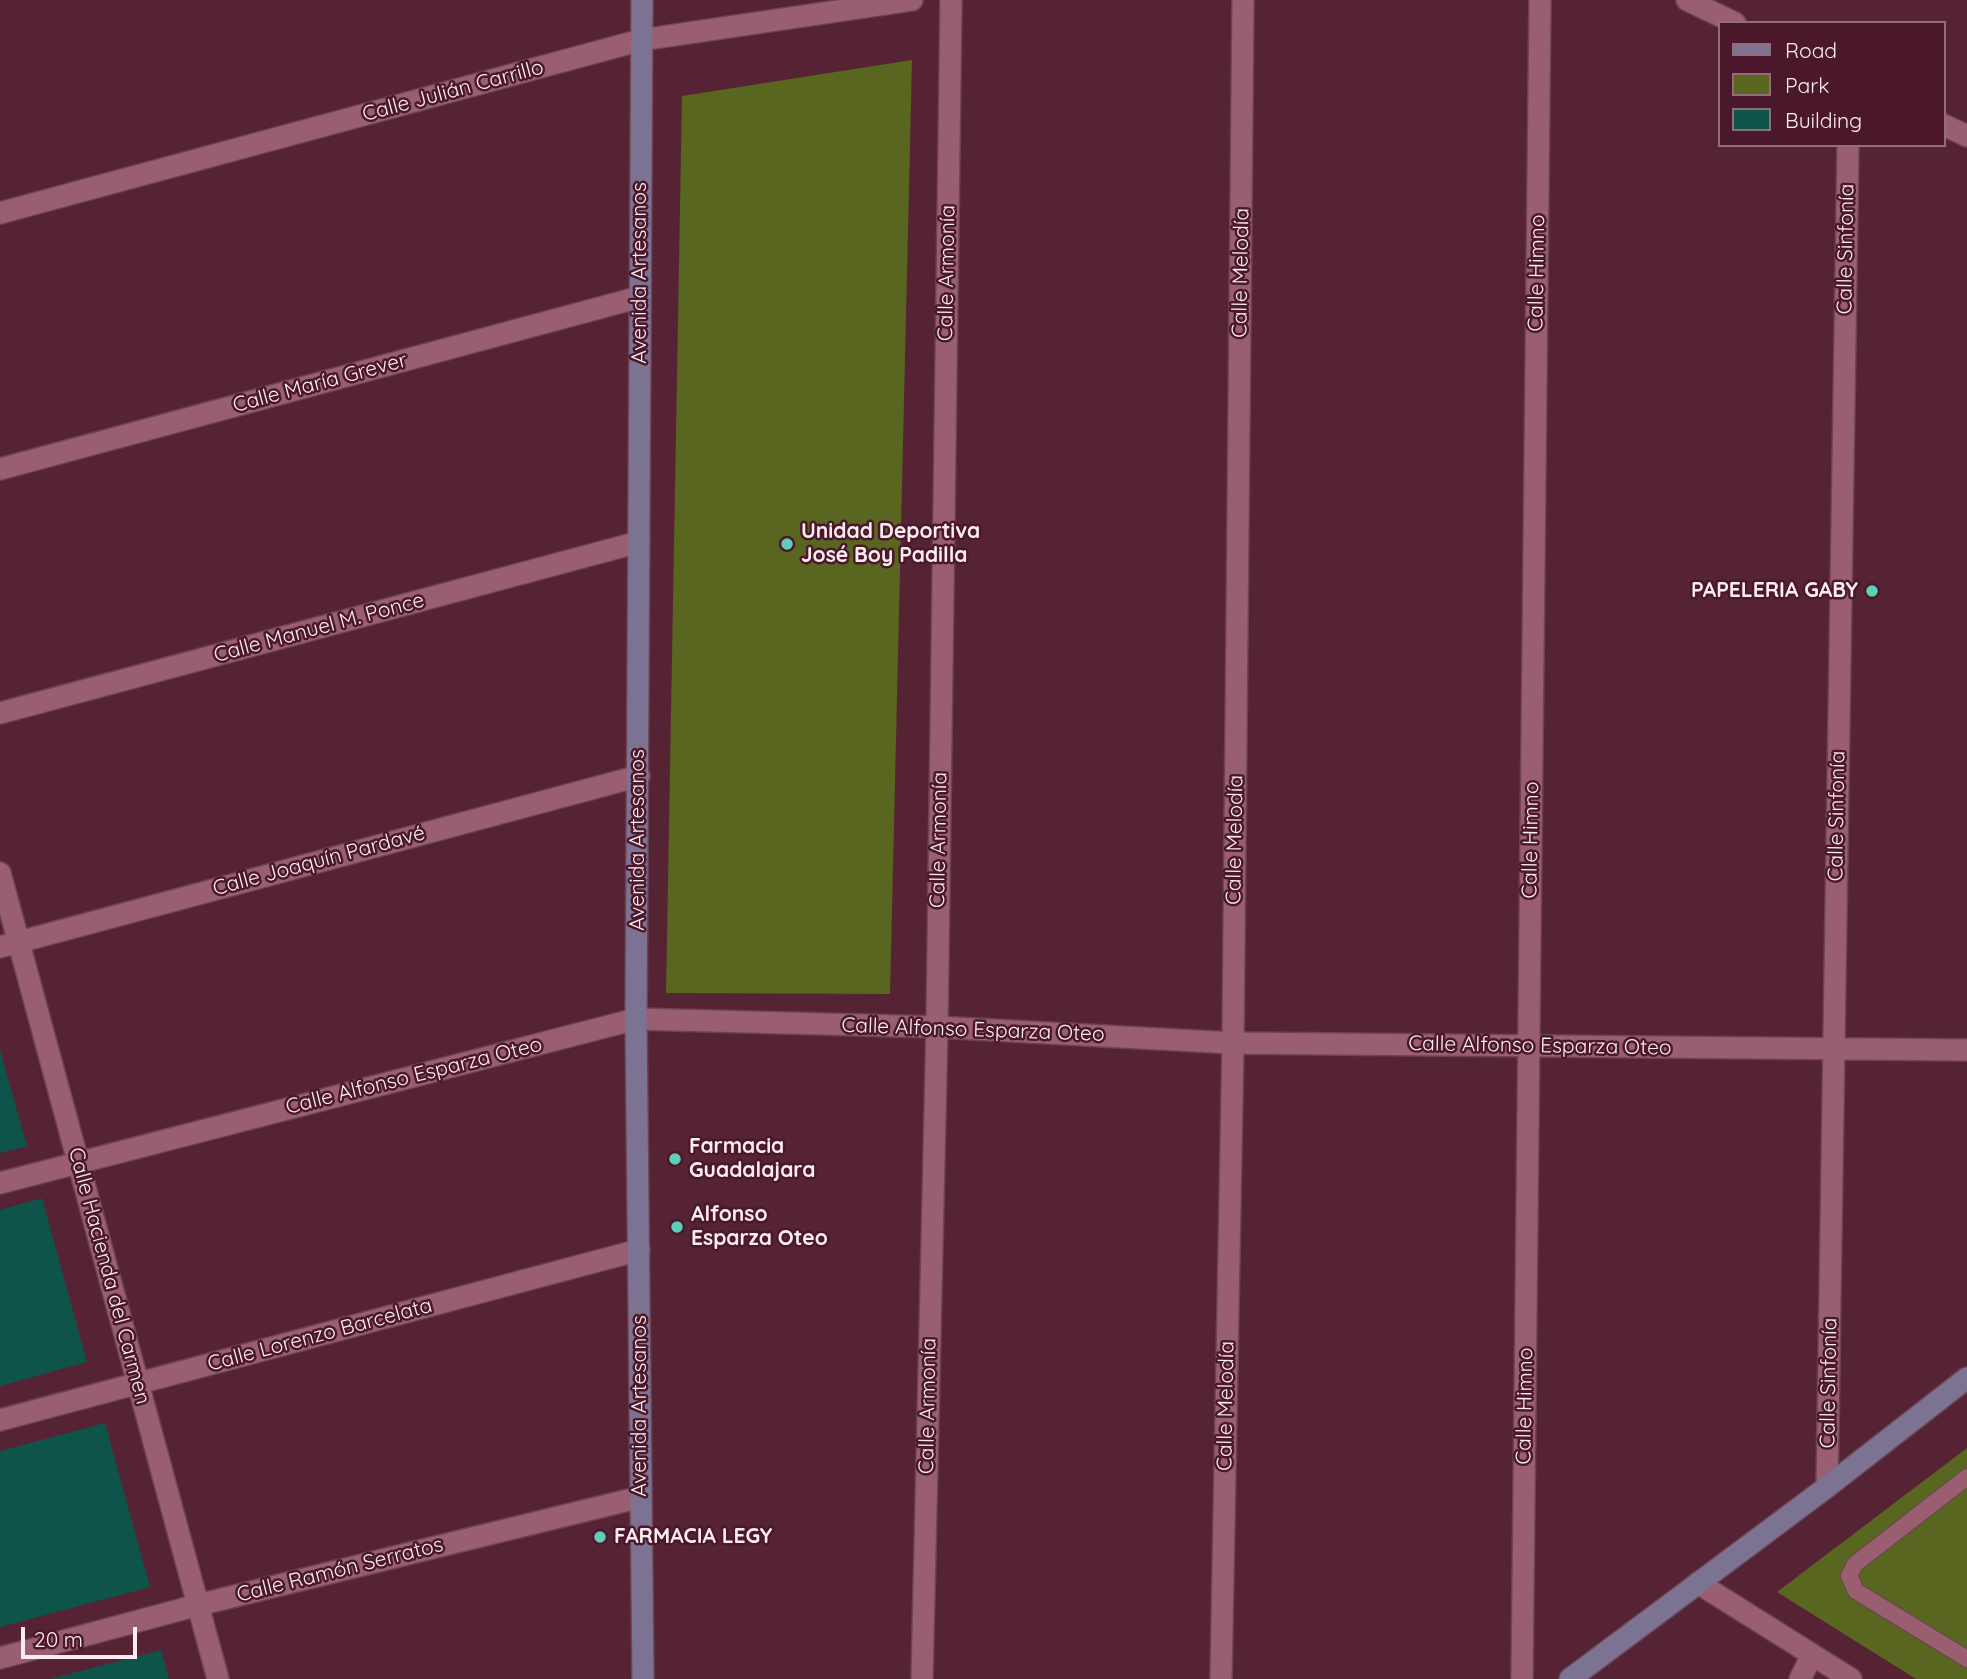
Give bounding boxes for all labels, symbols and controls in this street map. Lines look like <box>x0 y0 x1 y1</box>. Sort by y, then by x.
legend <box>1718 21 1946 147</box>
text: Road <box>1785 37 1837 63</box>
street label: Calle Julián Carrillo <box>360 55 546 127</box>
text: Park <box>1785 72 1829 98</box>
text: Building <box>1785 107 1862 133</box>
street label: Avenida Artesanos <box>627 182 653 364</box>
street label: Calle Sinfonía <box>1832 183 1860 315</box>
street label: Calle Armonía <box>933 205 961 341</box>
street label: Calle Melodía <box>1227 208 1255 338</box>
street label: Calle Himno <box>1523 214 1551 332</box>
street label: Calle María Grever <box>230 348 410 418</box>
place label: Unidad Deportiva José Boy Padilla <box>801 519 980 569</box>
marker: Unidad Deportiva José Boy Padilla <box>779 536 795 552</box>
place label: PAPELERIA GABY <box>1691 578 1858 604</box>
marker: PAPELERIA GABY <box>1864 583 1880 599</box>
street label: Calle Manuel M. Ponce <box>211 588 427 668</box>
street label: Avenida Artesanos <box>625 749 651 931</box>
street label: Calle Sinfonía <box>1823 750 1851 882</box>
street label: Calle Armonía <box>925 772 953 908</box>
street label: Calle Melodía <box>1221 775 1249 905</box>
street label: Calle Himno <box>1517 781 1545 899</box>
street label: Calle Joaquín Pardavé <box>210 821 428 901</box>
street label: Calle Alfonso Esparza Oteo <box>841 1013 1105 1047</box>
street label: Calle Alfonso Esparza Oteo <box>1408 1031 1672 1061</box>
street label: Calle Alfonso Esparza Oteo <box>283 1032 545 1120</box>
place label: Farmacia Guadalajara <box>689 1134 815 1184</box>
street label: Calle Hacienda del Carmen <box>63 1145 155 1407</box>
marker: Farmacia Guadalajara <box>667 1151 683 1167</box>
place label: Alfonso Esparza Oteo <box>691 1202 828 1252</box>
marker: Alfonso Esparza Oteo <box>669 1219 685 1235</box>
street label: Calle Lorenzo Barcelata <box>205 1293 435 1377</box>
street label: Avenida Artesanos <box>627 1315 653 1497</box>
street label: Calle Sinfonía <box>1815 1317 1843 1449</box>
street label: Calle Armonía <box>914 1338 942 1474</box>
street label: Calle Melodía <box>1212 1341 1240 1471</box>
street label: Calle Himno <box>1511 1347 1539 1465</box>
place label: FARMACIA LEGY <box>614 1524 772 1550</box>
marker: FARMACIA LEGY <box>592 1529 608 1545</box>
street label: Calle Ramón Serratos <box>234 1532 446 1608</box>
scale bar <box>24 1612 140 1656</box>
text: 20 m <box>34 1626 83 1652</box>

